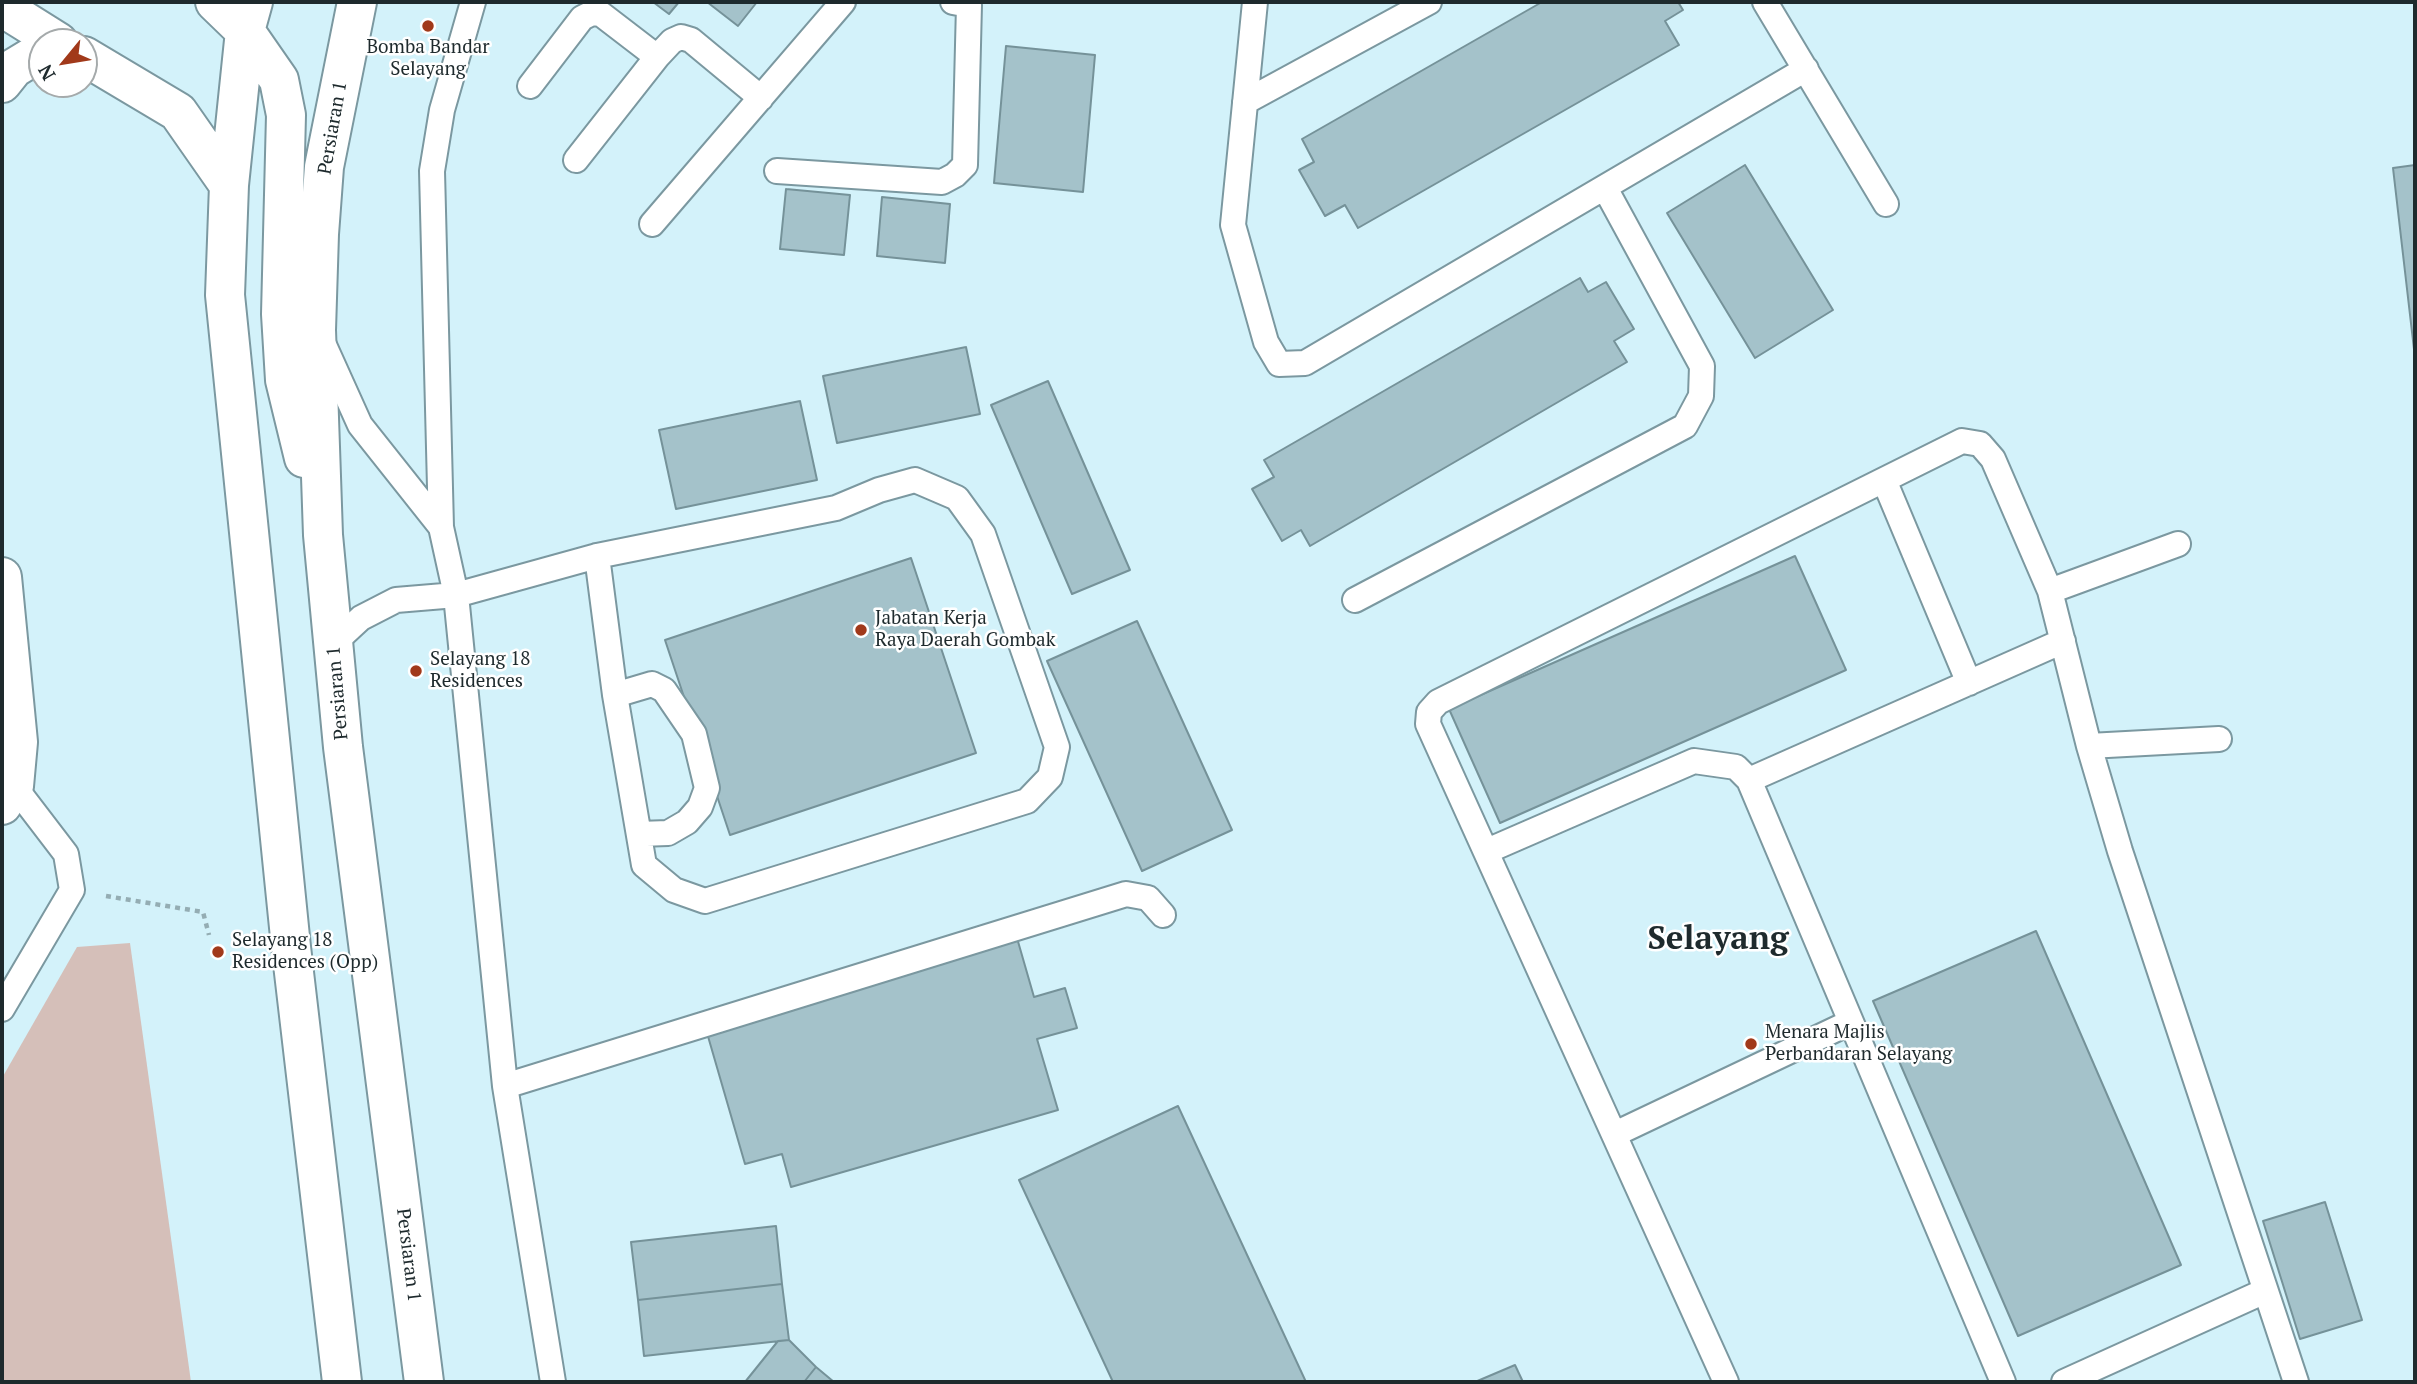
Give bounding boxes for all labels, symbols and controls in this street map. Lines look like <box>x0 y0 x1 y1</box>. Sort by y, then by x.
marker: Bomba Bandar Selayang <box>420 18 436 34</box>
north arrow <box>28 28 98 98</box>
place label: Bomba Bandar Selayang <box>366 37 490 81</box>
text: N <box>32 60 61 85</box>
street label: Persiaran 1 <box>314 80 352 176</box>
place label: Jabatan Kerja Raya Daerah Gombak <box>875 608 1055 652</box>
marker: Jabatan Kerja Raya Daerah Gombak <box>853 622 869 638</box>
street label: Persiaran 1 <box>323 645 353 741</box>
place label: Selayang 18 Residences <box>430 649 530 693</box>
marker: Selayang 18 Residences <box>408 663 424 679</box>
district label: Selayang <box>1647 920 1789 960</box>
place label: Selayang 18 Residences (Opp) <box>232 930 378 974</box>
marker: Selayang 18 Residences (Opp) <box>210 944 226 960</box>
place label: Menara Majlis Perbandaran Selayang <box>1765 1022 1952 1066</box>
marker: Menara Majlis Perbandaran Selayang <box>1743 1036 1759 1052</box>
street label: Persiaran 1 <box>391 1207 425 1303</box>

